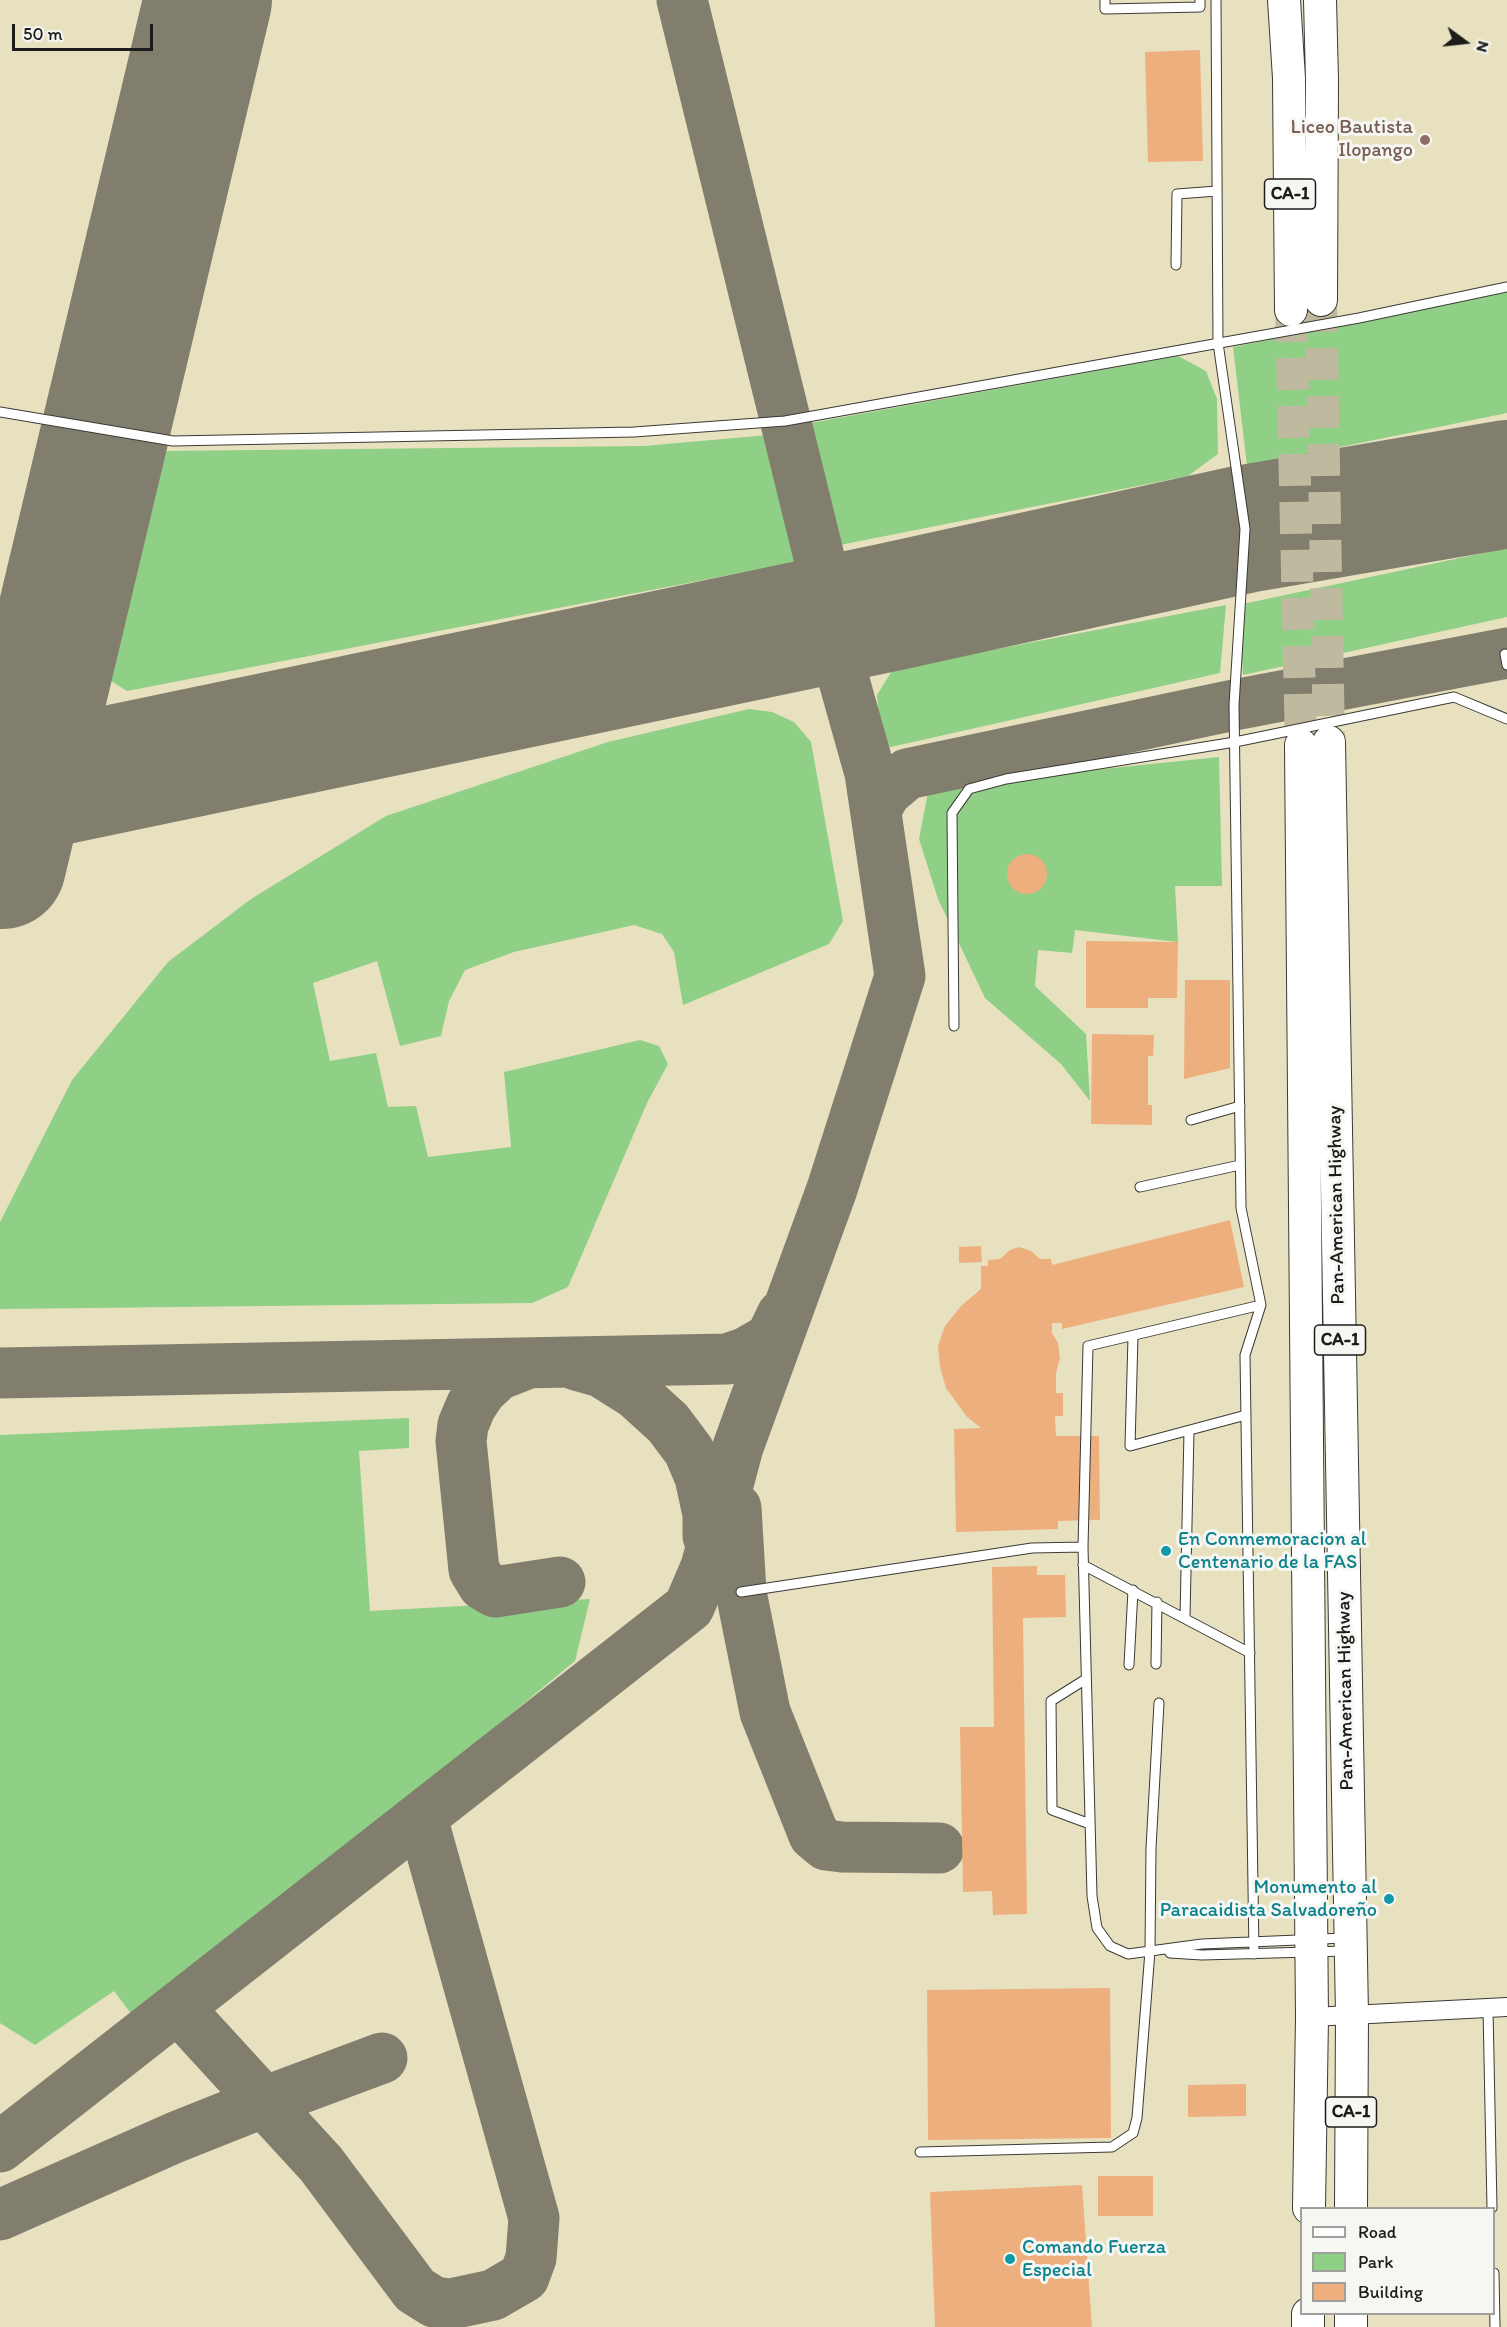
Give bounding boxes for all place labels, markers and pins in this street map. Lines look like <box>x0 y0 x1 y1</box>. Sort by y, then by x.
place label: Liceo Bautista Ilopango <box>1291 116 1413 163</box>
marker: Liceo Bautista Ilopango <box>1418 133 1432 147</box>
place label: En Conmemoracion al Centenario de la FAS <box>1178 1528 1366 1575</box>
marker: En Conmemoracion al Centenario de la FAS <box>1159 1544 1173 1558</box>
place label: Monumento al Paracaidista Salvadoreño <box>1160 1876 1377 1923</box>
marker: Monumento al Paracaidista Salvadoreño <box>1382 1892 1396 1906</box>
place label: Comando Fuerza Especial <box>1022 2236 1166 2283</box>
marker: Comando Fuerza Especial <box>1003 2252 1017 2266</box>

